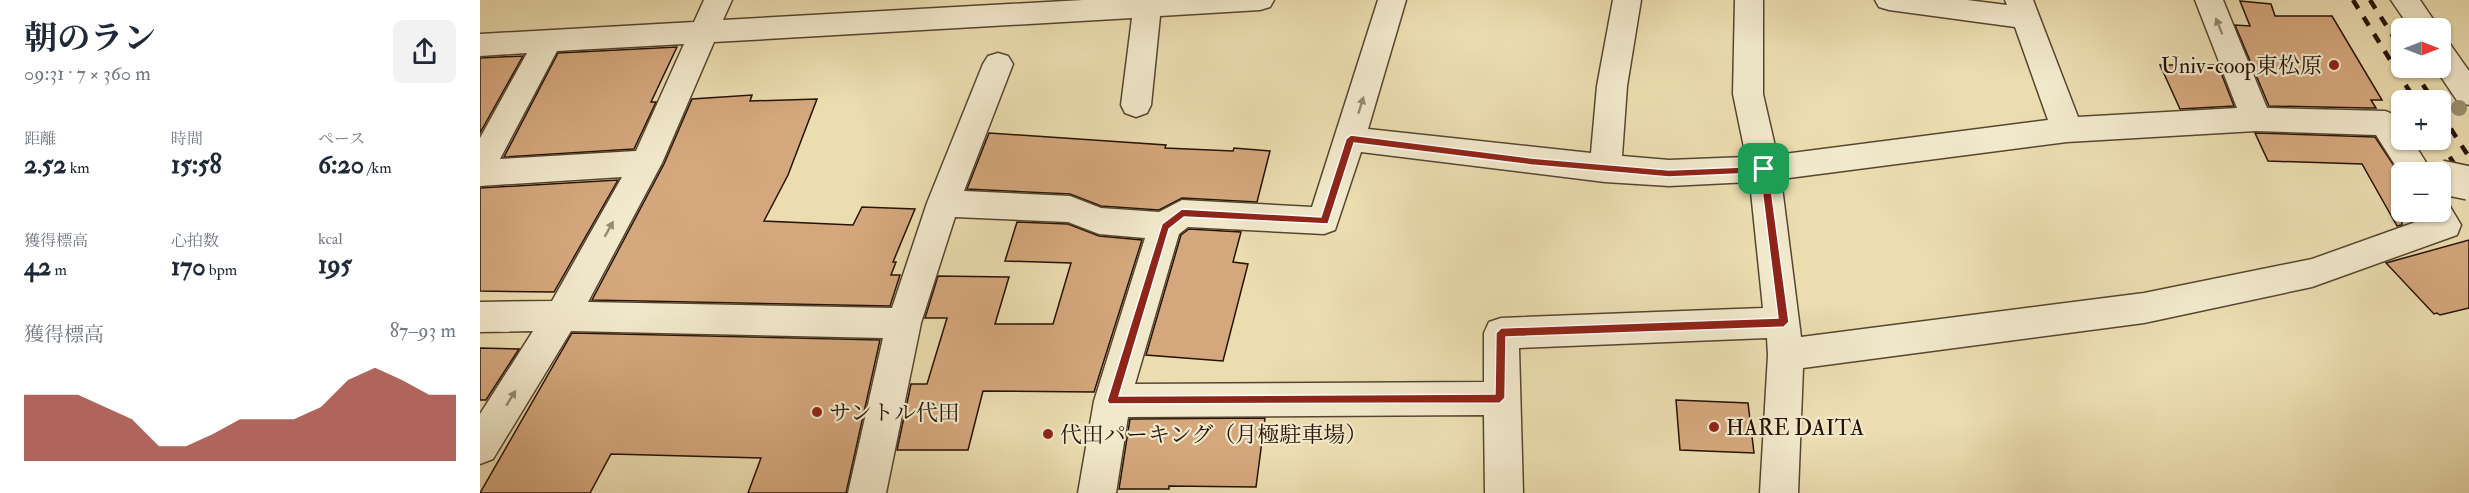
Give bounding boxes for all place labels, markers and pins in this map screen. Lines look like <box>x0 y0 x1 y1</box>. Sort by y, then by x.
place label: Univ-coop東松原 <box>2161 52 2322 81</box>
marker: Univ-coop東松原 <box>2327 58 2341 72</box>
pin <box>1738 143 1789 194</box>
place label: サントル代田 <box>829 399 960 427</box>
marker: サントル代田 <box>810 405 824 419</box>
place label: HARE DAITA <box>1726 414 1864 442</box>
marker: HARE DAITA <box>1707 420 1721 434</box>
place label: 代田パーキング（月極駐車場） <box>1060 421 1367 449</box>
marker: 代田パーキング（月極駐車場） <box>1041 427 1055 441</box>

